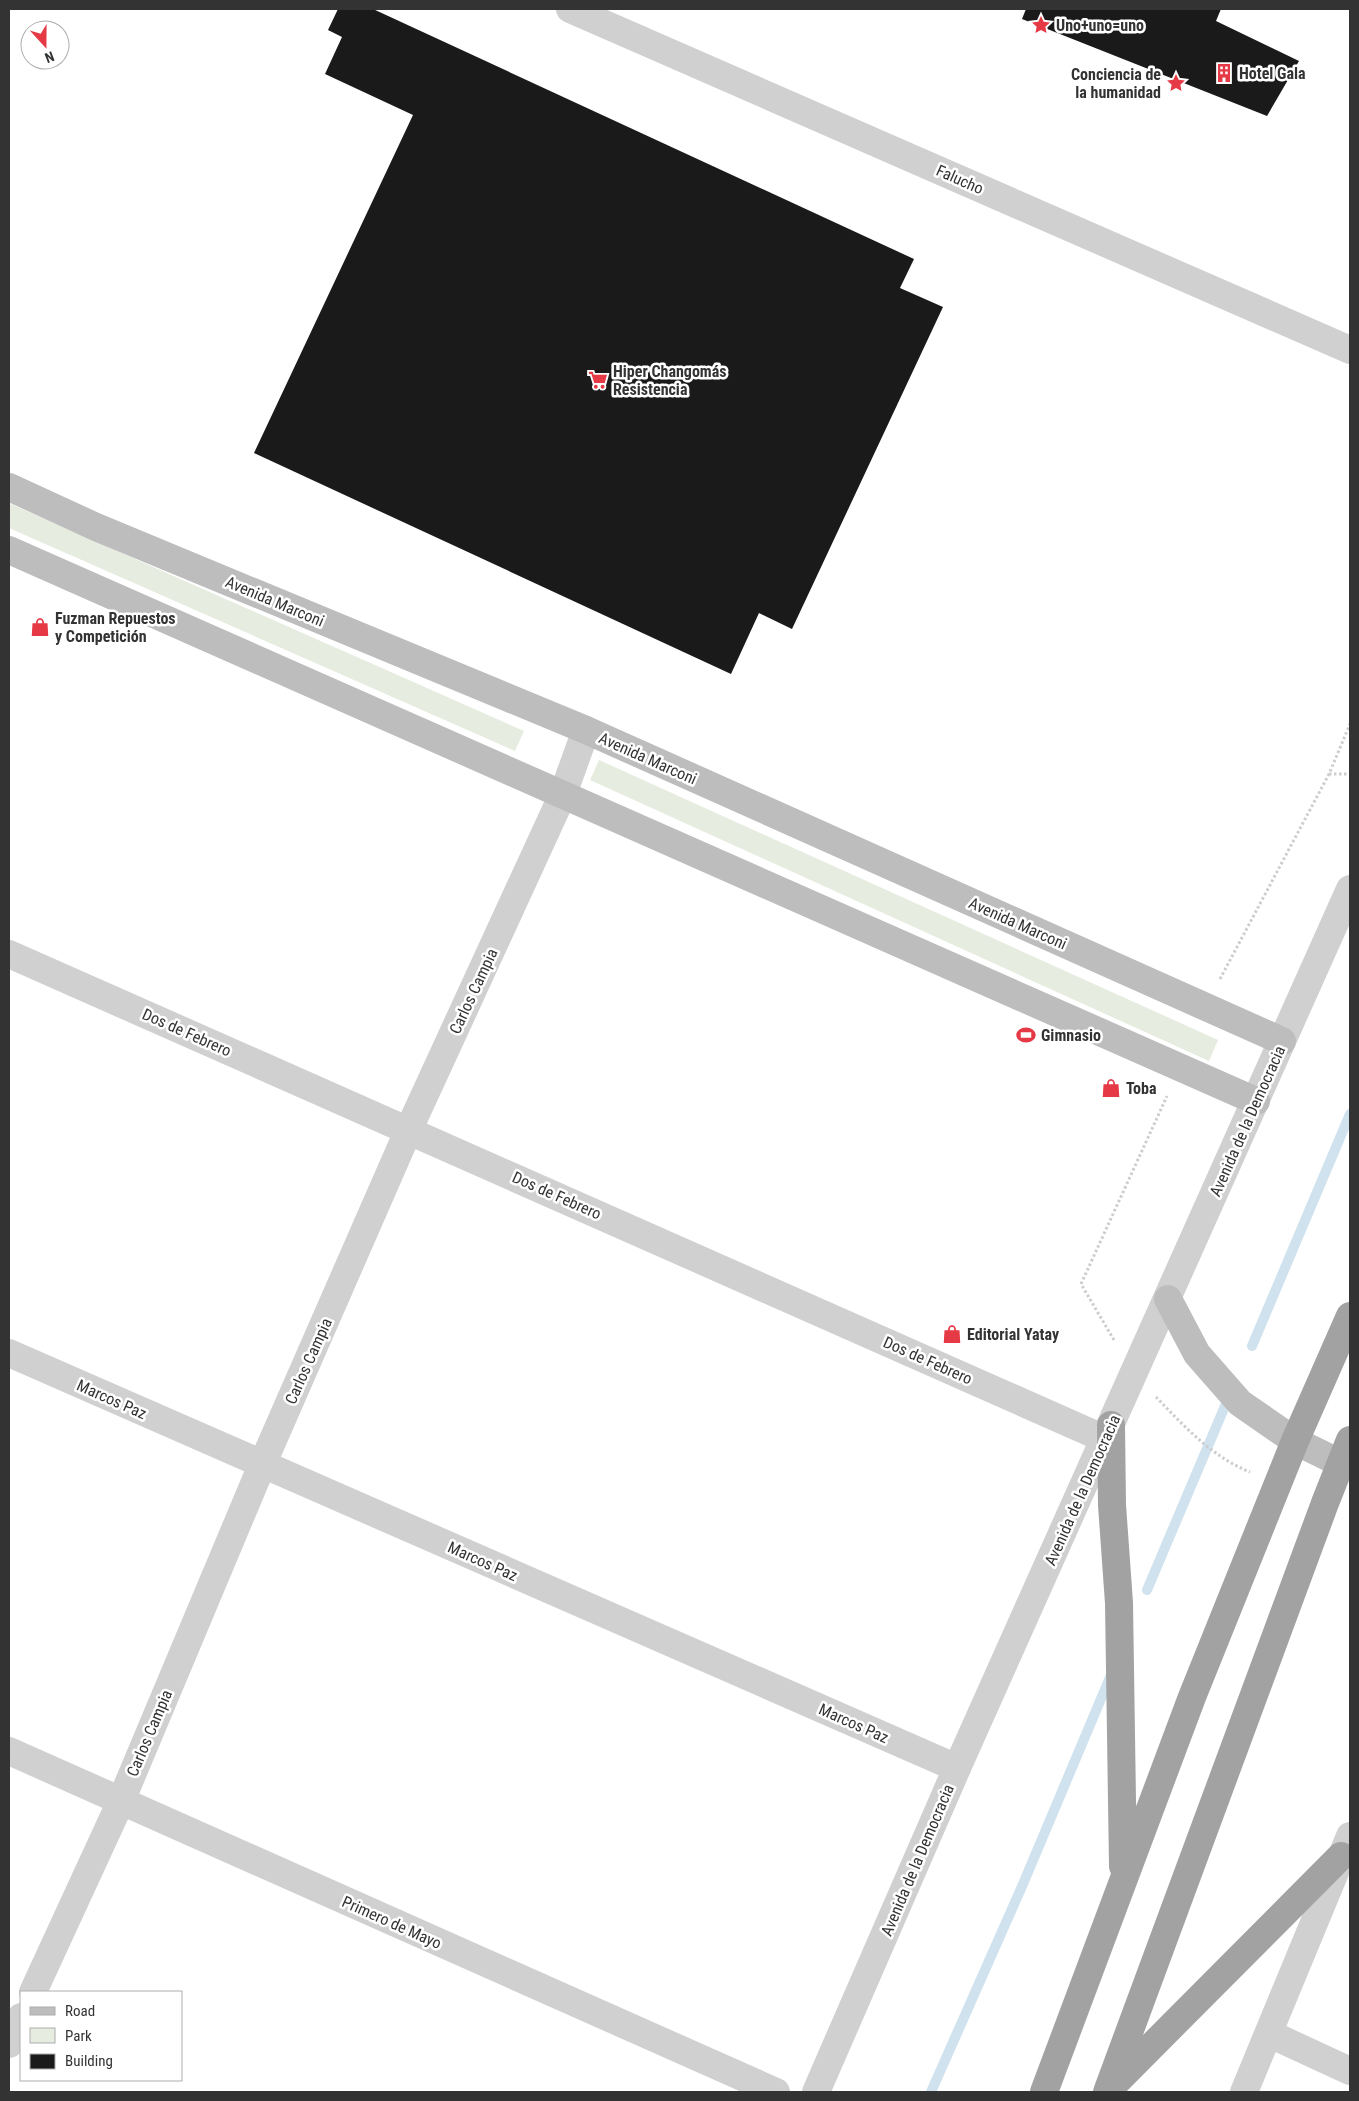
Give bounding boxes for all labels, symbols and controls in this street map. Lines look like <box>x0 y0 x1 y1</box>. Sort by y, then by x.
place icon: Uno+uno=uno <box>1030 14 1052 36</box>
place label: Uno+uno=uno <box>1056 16 1144 35</box>
north arrow <box>20 20 70 70</box>
text: N <box>43 48 57 66</box>
building icon: Hotel Gala <box>1213 62 1235 84</box>
place label: Hotel Gala <box>1239 64 1306 83</box>
place label: Conciencia de la humanidad <box>1071 65 1161 102</box>
place icon: Conciencia de la humanidad <box>1165 72 1187 94</box>
street label: Falucho <box>933 161 986 198</box>
place label: Hiper Changomás Resistencia <box>613 362 727 399</box>
supermarket icon: Hiper Changomás Resistencia <box>587 369 609 391</box>
street label: Avenida Marconi <box>223 572 327 631</box>
place label: Fuzman Repuestos y Competición <box>55 609 176 646</box>
shop icon: Fuzman Repuestos y Competición <box>29 616 51 638</box>
street label: Avenida Marconi <box>596 728 700 789</box>
street label: Avenida Marconi <box>966 893 1070 954</box>
street label: Carlos Campia <box>445 945 502 1037</box>
street label: Dos de Febrero <box>139 1004 234 1060</box>
sports icon: Gimnasio <box>1015 1024 1037 1046</box>
place label: Gimnasio <box>1041 1026 1101 1045</box>
street label: Avenida de la Democracia <box>1206 1043 1289 1199</box>
shop icon: Toba <box>1100 1077 1122 1099</box>
place label: Toba <box>1126 1079 1157 1098</box>
street label: Dos de Febrero <box>509 1167 604 1223</box>
street label: Carlos Campia <box>281 1315 336 1407</box>
shop icon: Editorial Yatay <box>941 1323 963 1345</box>
place label: Editorial Yatay <box>967 1325 1059 1344</box>
street label: Dos de Febrero <box>880 1332 975 1388</box>
street label: Marcos Paz <box>74 1376 150 1423</box>
street label: Avenida de la Democracia <box>1041 1412 1124 1568</box>
street label: Marcos Paz <box>445 1538 521 1585</box>
street label: Carlos Campia <box>123 1687 176 1779</box>
street label: Marcos Paz <box>816 1700 892 1747</box>
street label: Avenida de la Democracia <box>877 1781 958 1939</box>
street label: Primero de Mayo <box>339 1892 444 1953</box>
legend <box>20 1991 182 2081</box>
text: Road <box>65 2002 95 2020</box>
text: Park <box>65 2027 92 2045</box>
text: Building <box>65 2052 113 2070</box>

